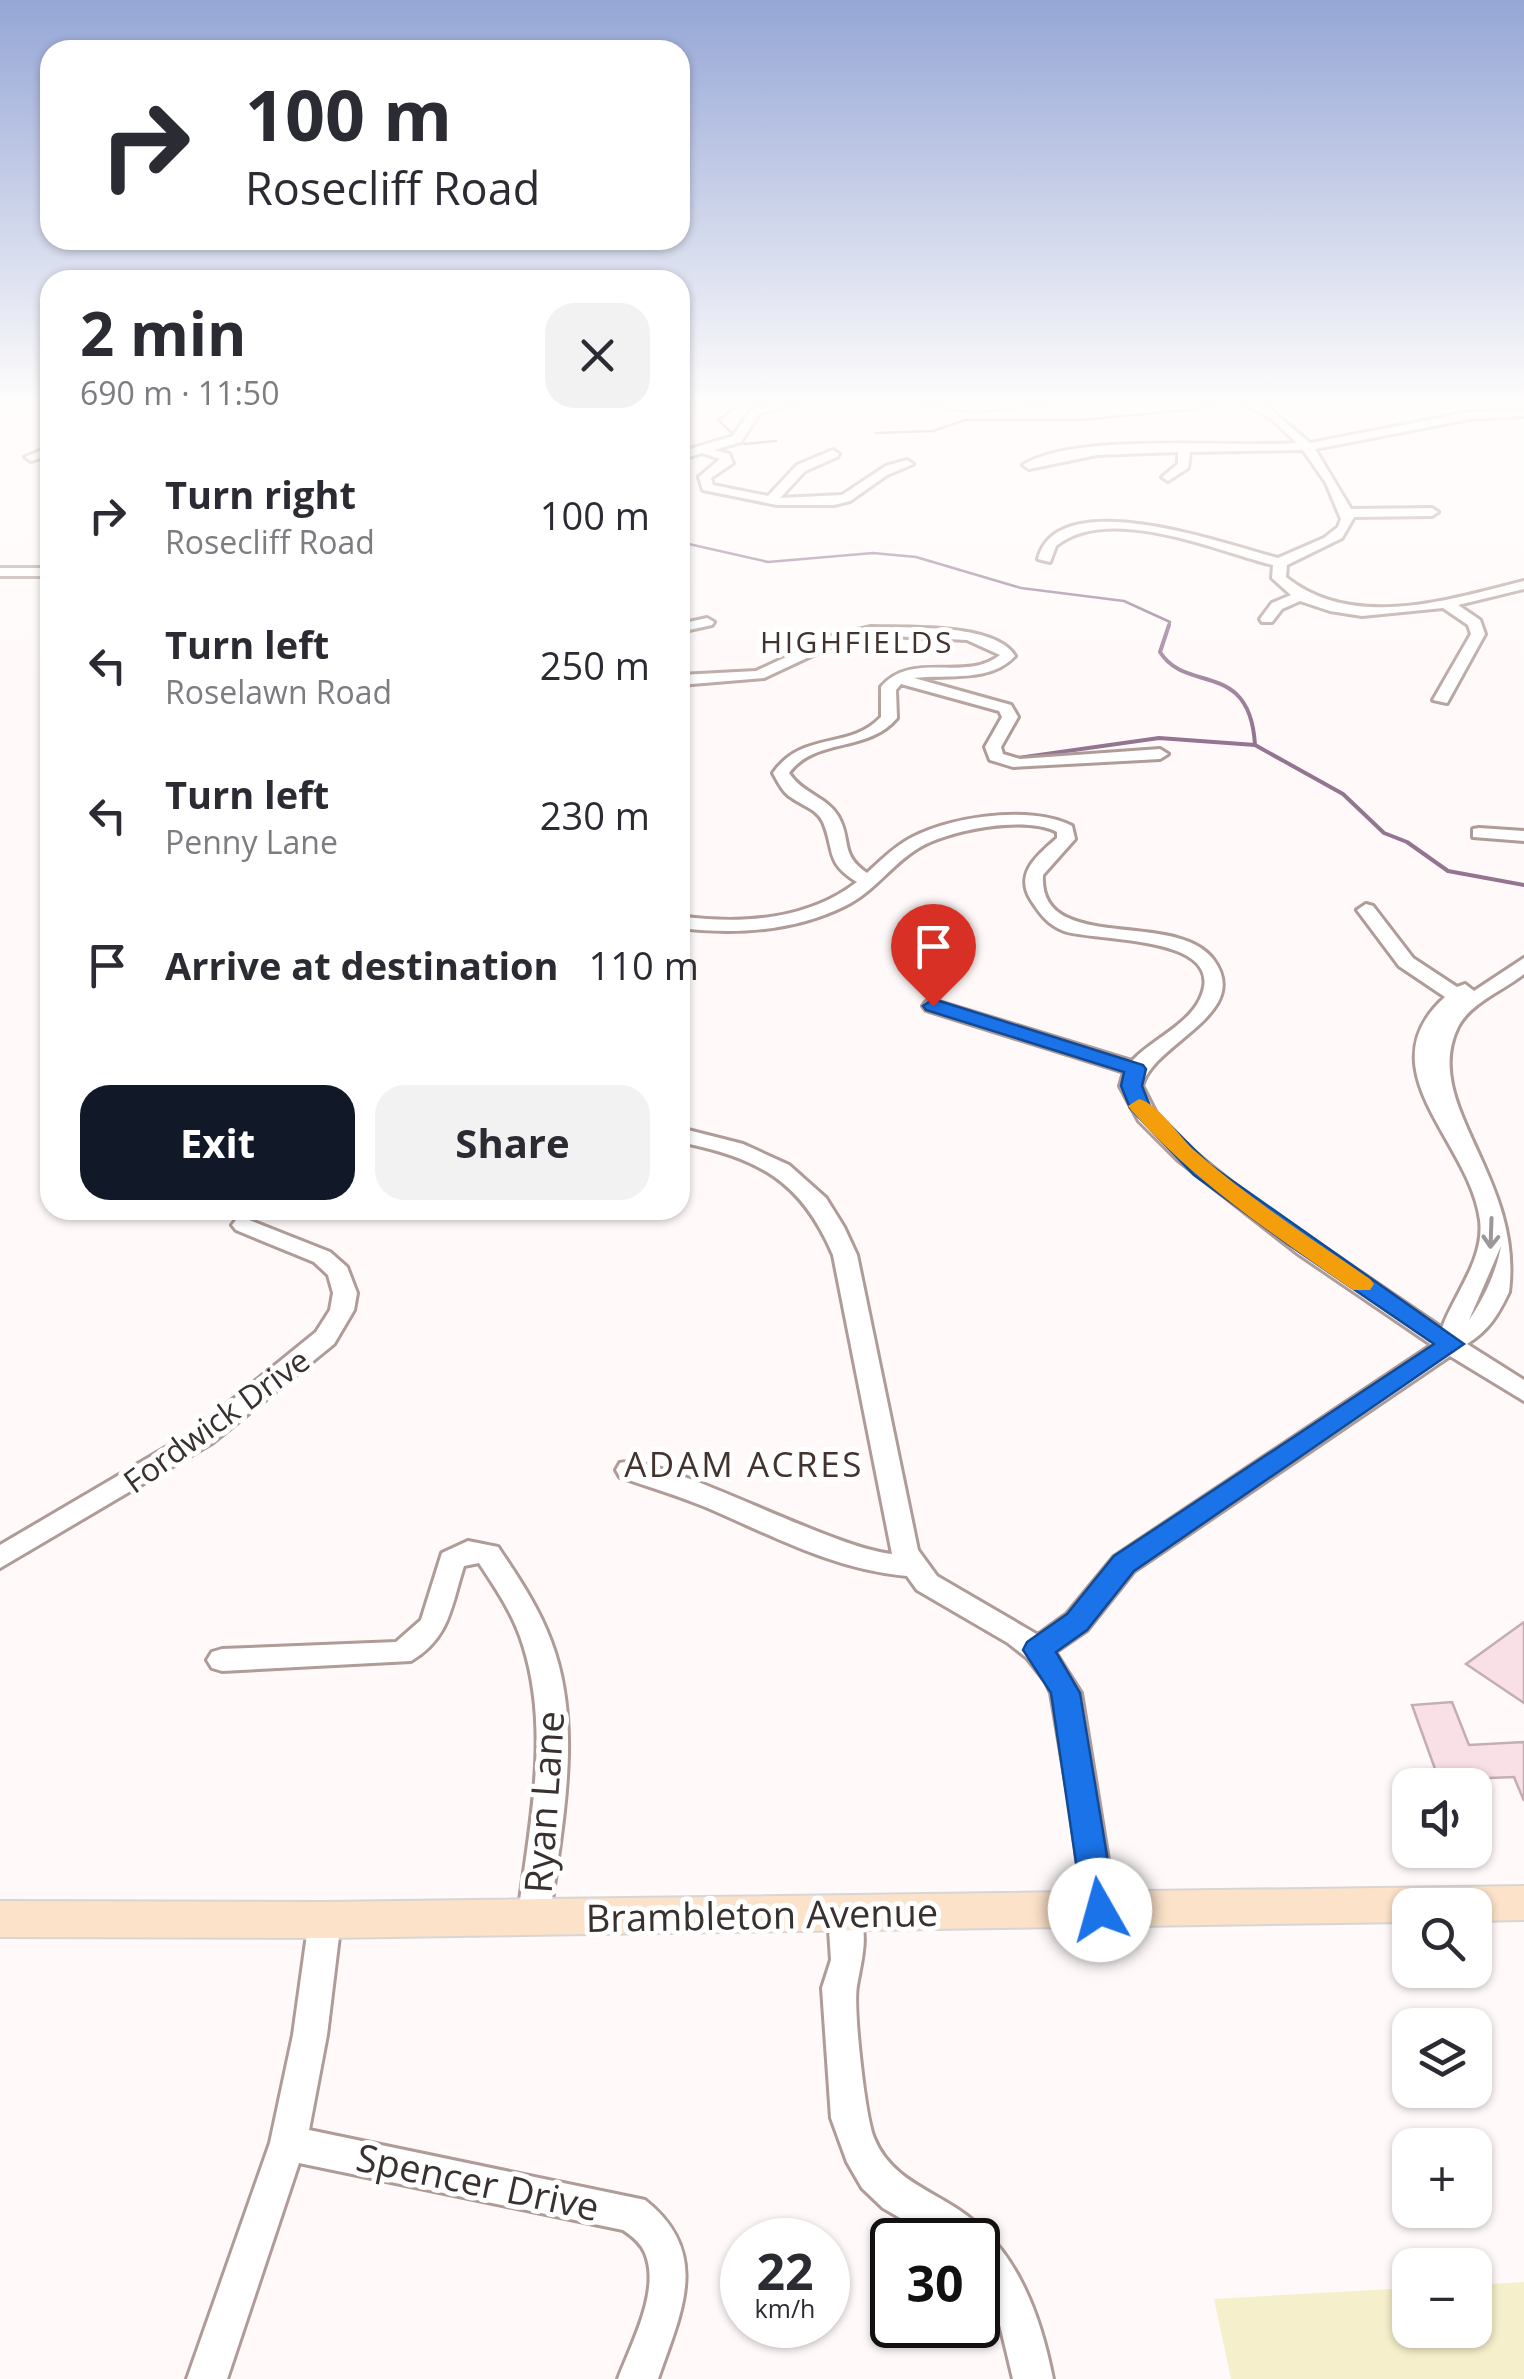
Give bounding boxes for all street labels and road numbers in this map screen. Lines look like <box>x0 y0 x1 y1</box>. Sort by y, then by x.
street label: Fordwick Drive <box>114 1338 318 1502</box>
street label: Ryan Lane <box>511 1709 575 1895</box>
street label: Brambleton Avenue <box>585 1885 939 1943</box>
street label: Spencer Drive <box>352 2130 604 2232</box>

